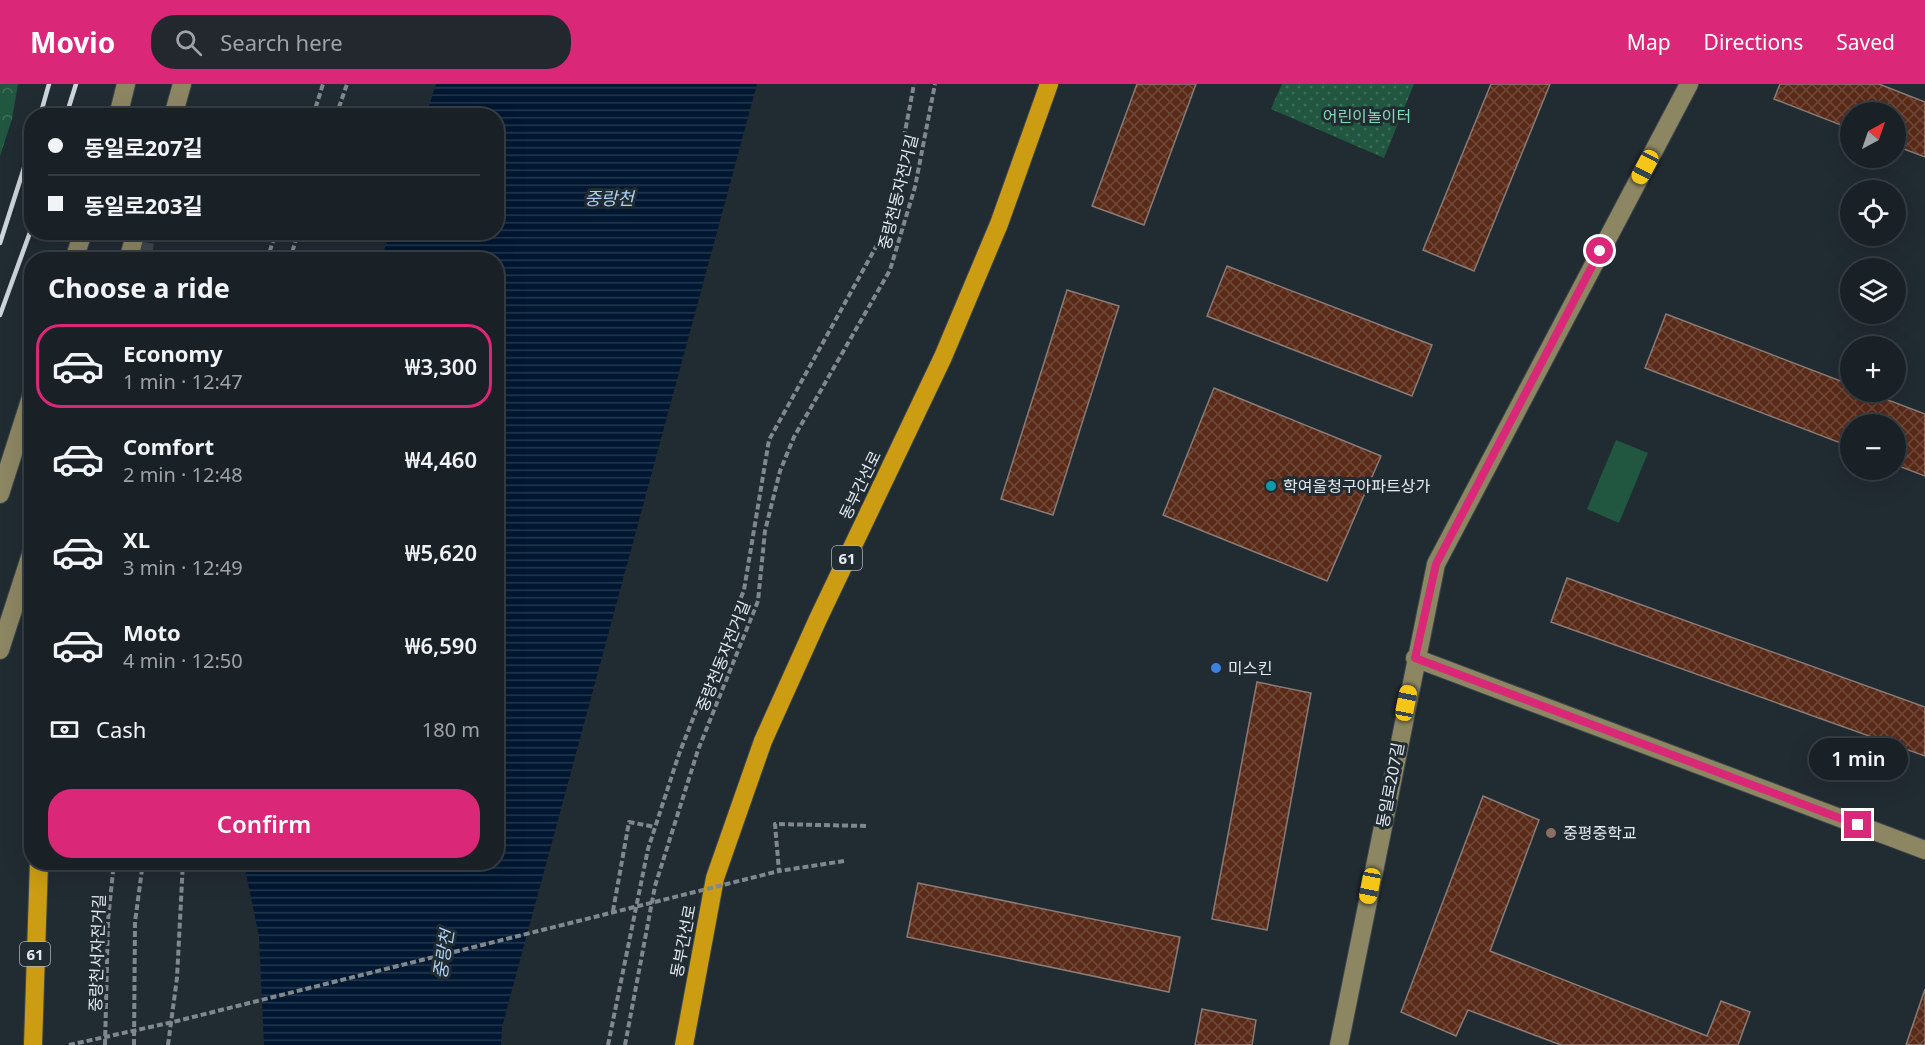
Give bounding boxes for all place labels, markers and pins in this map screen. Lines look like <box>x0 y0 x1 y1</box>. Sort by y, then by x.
place label: 학여울청구아파트상가 <box>1283 475 1430 497</box>
marker: 학여울청구아파트상가 <box>1264 479 1278 493</box>
place label: 미스킨 <box>1228 657 1272 679</box>
marker: 미스킨 <box>1209 661 1223 675</box>
place label: 중평중학교 <box>1563 822 1637 844</box>
marker: 중평중학교 <box>1544 826 1558 840</box>

